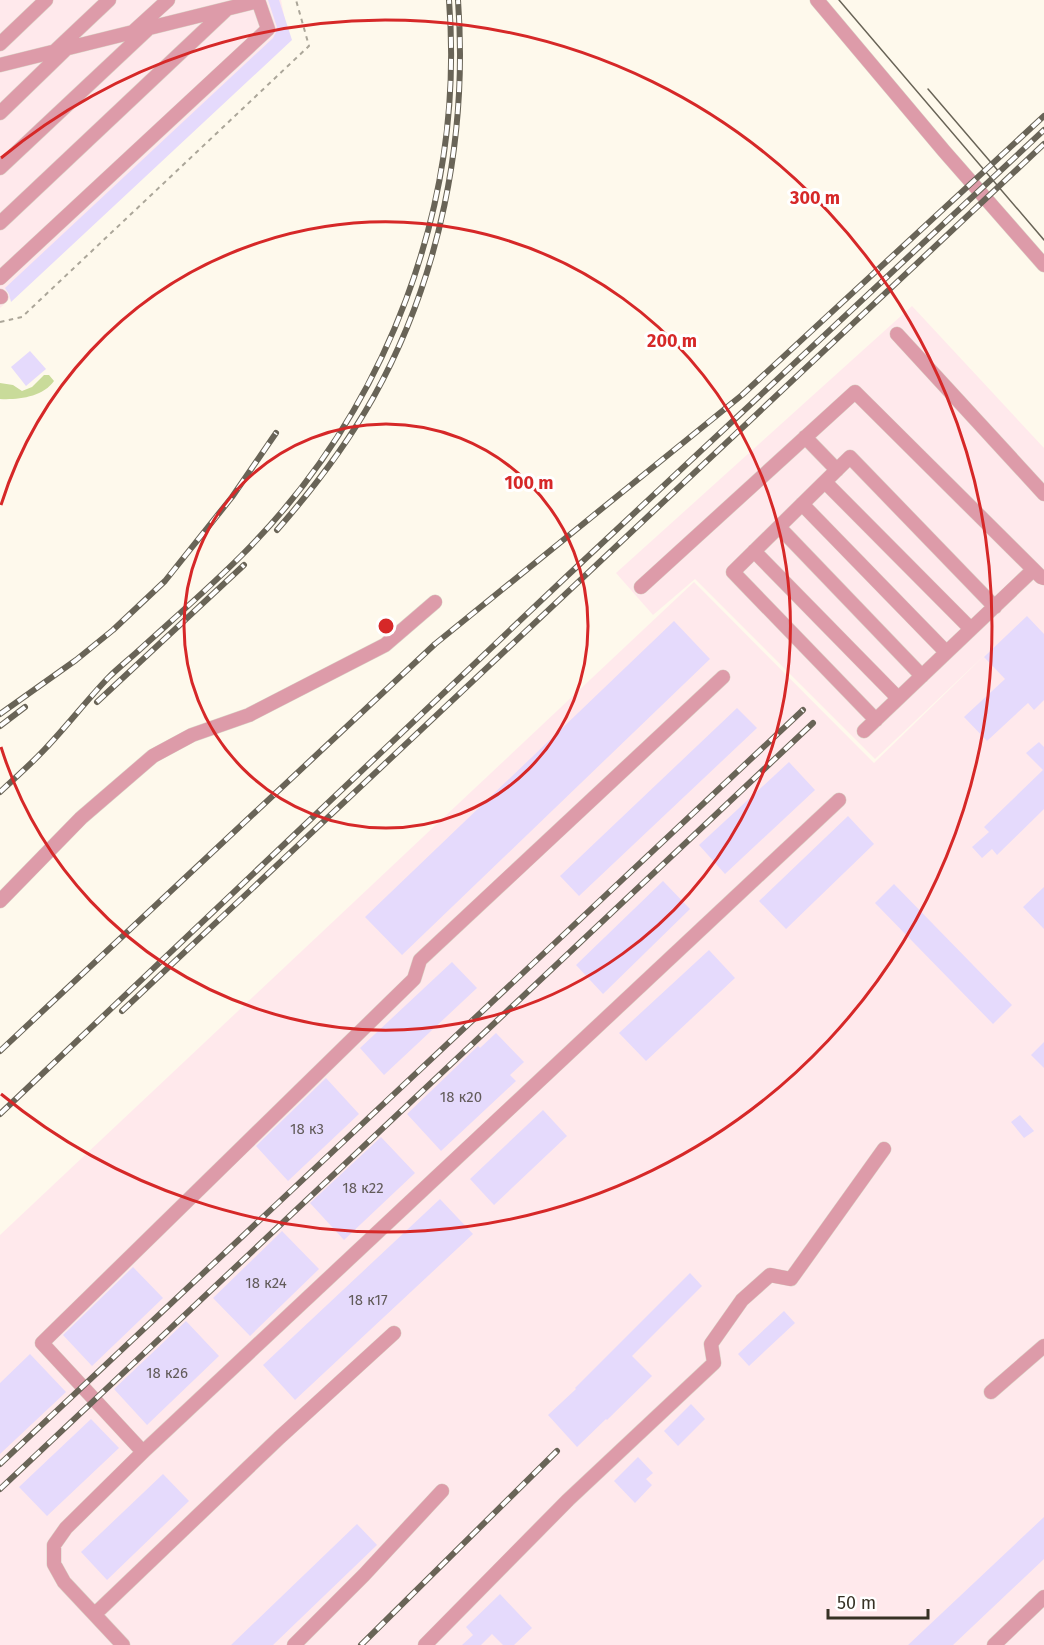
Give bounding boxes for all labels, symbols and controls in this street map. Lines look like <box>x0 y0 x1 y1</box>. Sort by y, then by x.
text: 300 m <box>789 187 840 209</box>
text: 200 m <box>647 330 697 352</box>
text: 100 m <box>505 472 553 494</box>
centre of rings <box>376 616 396 636</box>
house number: 18 к20 <box>440 1088 482 1106</box>
house number: 18 к3 <box>290 1120 324 1138</box>
house number: 18 к22 <box>342 1179 384 1197</box>
house number: 18 к24 <box>245 1274 287 1292</box>
house number: 18 к17 <box>348 1291 388 1309</box>
house number: 18 к26 <box>146 1364 188 1382</box>
scale bar <box>828 1582 928 1620</box>
text: 50 m <box>837 1592 876 1614</box>

